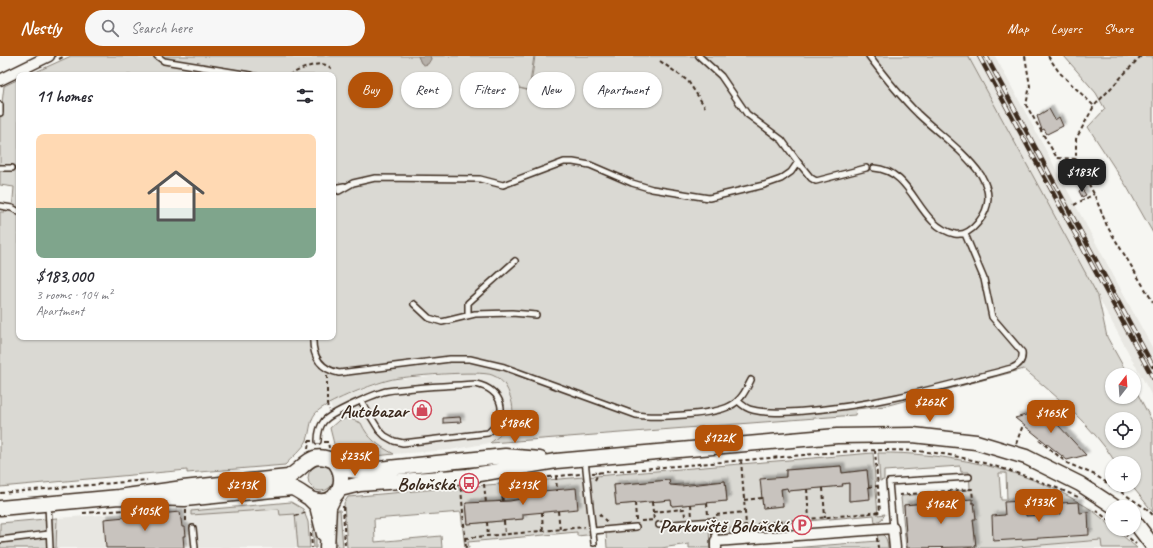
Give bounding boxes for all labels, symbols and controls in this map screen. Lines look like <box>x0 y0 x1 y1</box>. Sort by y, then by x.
search box <box>85 10 365 46</box>
text: Nestly <box>20 16 61 40</box>
icon: search <box>99 17 121 39</box>
text: Search here <box>131 19 192 38</box>
text: Map <box>1007 20 1029 37</box>
text: Layers <box>1051 20 1082 37</box>
text: Share <box>1104 20 1133 37</box>
chip: Buy <box>348 72 393 108</box>
chip: Rent <box>401 72 452 108</box>
chip: Filters <box>460 72 519 108</box>
chip: New <box>527 72 575 108</box>
chip: Apartment <box>583 72 662 108</box>
icon: filters <box>294 85 316 107</box>
text: 11 homes <box>36 86 92 107</box>
pin: $183K <box>1054 159 1110 193</box>
icon: home <box>140 160 212 232</box>
text: $183K <box>1067 164 1097 180</box>
text: $183,000 <box>36 266 93 287</box>
text: 3 rooms · 104 m² <box>36 287 112 303</box>
text: Apartment <box>36 303 84 319</box>
north arrow <box>1105 368 1141 404</box>
map controls <box>1105 368 1141 536</box>
pin: $262K <box>902 389 958 423</box>
text: $262K <box>915 394 945 410</box>
place label: Autobazar <box>341 399 410 423</box>
shop icon: Autobazar <box>411 399 433 421</box>
pin: $165K <box>1023 400 1079 434</box>
text: $165K <box>1036 405 1066 421</box>
pin: $186K <box>487 410 543 444</box>
button: locate <box>1105 412 1141 448</box>
text: $186K <box>500 415 530 431</box>
pin: $122K <box>691 425 747 459</box>
text: $122K <box>704 430 734 446</box>
pin: $235K <box>327 443 383 477</box>
text: $235K <box>340 448 370 464</box>
button: + <box>1105 456 1141 492</box>
pin: $213K <box>214 472 270 506</box>
place label: Boloňská <box>397 472 457 496</box>
bus stop icon: Boloňská <box>458 472 480 494</box>
pin: $213K <box>495 472 551 506</box>
text: $213K <box>227 477 257 493</box>
text: $213K <box>508 477 538 493</box>
pin: $133K <box>1011 489 1067 523</box>
pin: $162K <box>913 491 969 525</box>
text: $133K <box>1024 494 1054 510</box>
text: $162K <box>926 496 956 512</box>
pin: $105K <box>117 498 173 532</box>
button: − <box>1105 500 1141 536</box>
text: $105K <box>130 503 160 519</box>
place label: Parkoviště Boloňská <box>659 514 790 538</box>
parking icon: Parkoviště Boloňská <box>791 514 813 536</box>

